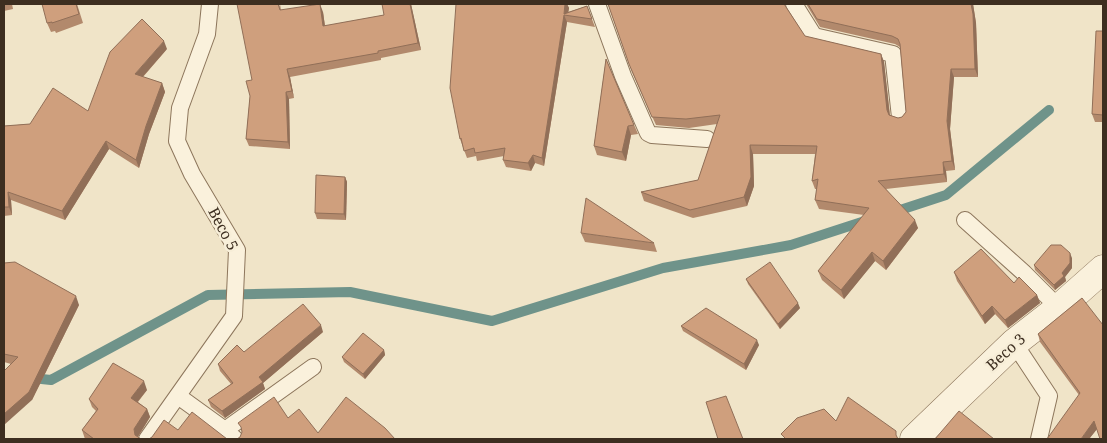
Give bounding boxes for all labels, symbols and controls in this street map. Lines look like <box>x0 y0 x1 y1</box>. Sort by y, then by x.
street label: Beco 5 <box>204 203 244 254</box>
street label: Beco 3 <box>981 328 1029 374</box>

